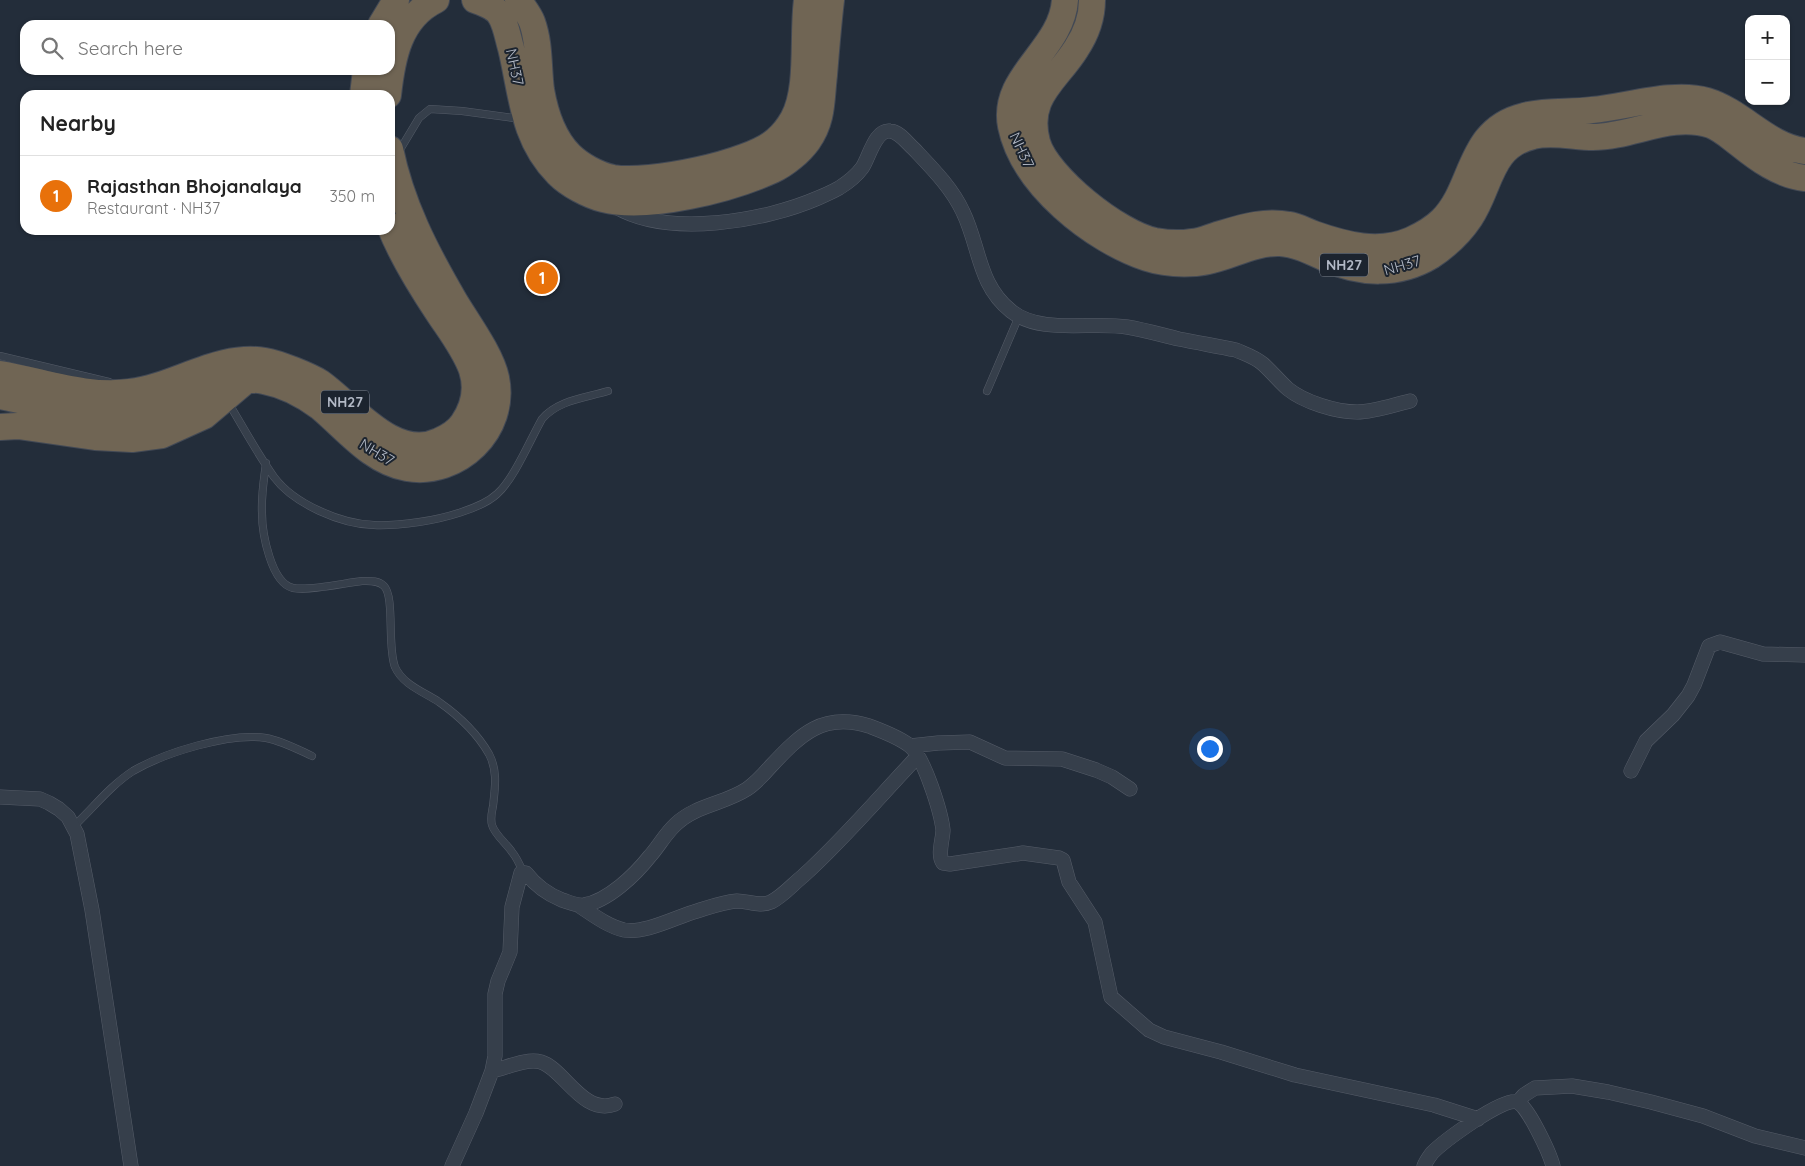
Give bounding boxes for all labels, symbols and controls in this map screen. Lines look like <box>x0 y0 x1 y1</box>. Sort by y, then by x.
map controls <box>1745 15 1790 105</box>
button: + <box>1745 15 1790 60</box>
search box <box>20 20 395 75</box>
icon: search <box>38 34 66 62</box>
text: Search here <box>78 36 183 60</box>
street label: NH37 <box>502 47 528 88</box>
button: − <box>1745 60 1790 105</box>
text: Nearby <box>40 110 116 136</box>
street label: NH37 <box>1006 129 1039 171</box>
text: Rajasthan Bhojanalaya <box>87 174 302 198</box>
text: 1 <box>53 186 59 206</box>
text: 350 m <box>329 186 375 206</box>
text: Restaurant · NH37 <box>87 198 220 218</box>
street label: NH37 <box>1381 251 1423 279</box>
road number: NH27 <box>1320 254 1368 276</box>
pin: 1 <box>526 259 558 297</box>
road number: NH27 <box>321 391 369 414</box>
street label: NH37 <box>356 434 398 470</box>
your location <box>1197 736 1223 762</box>

